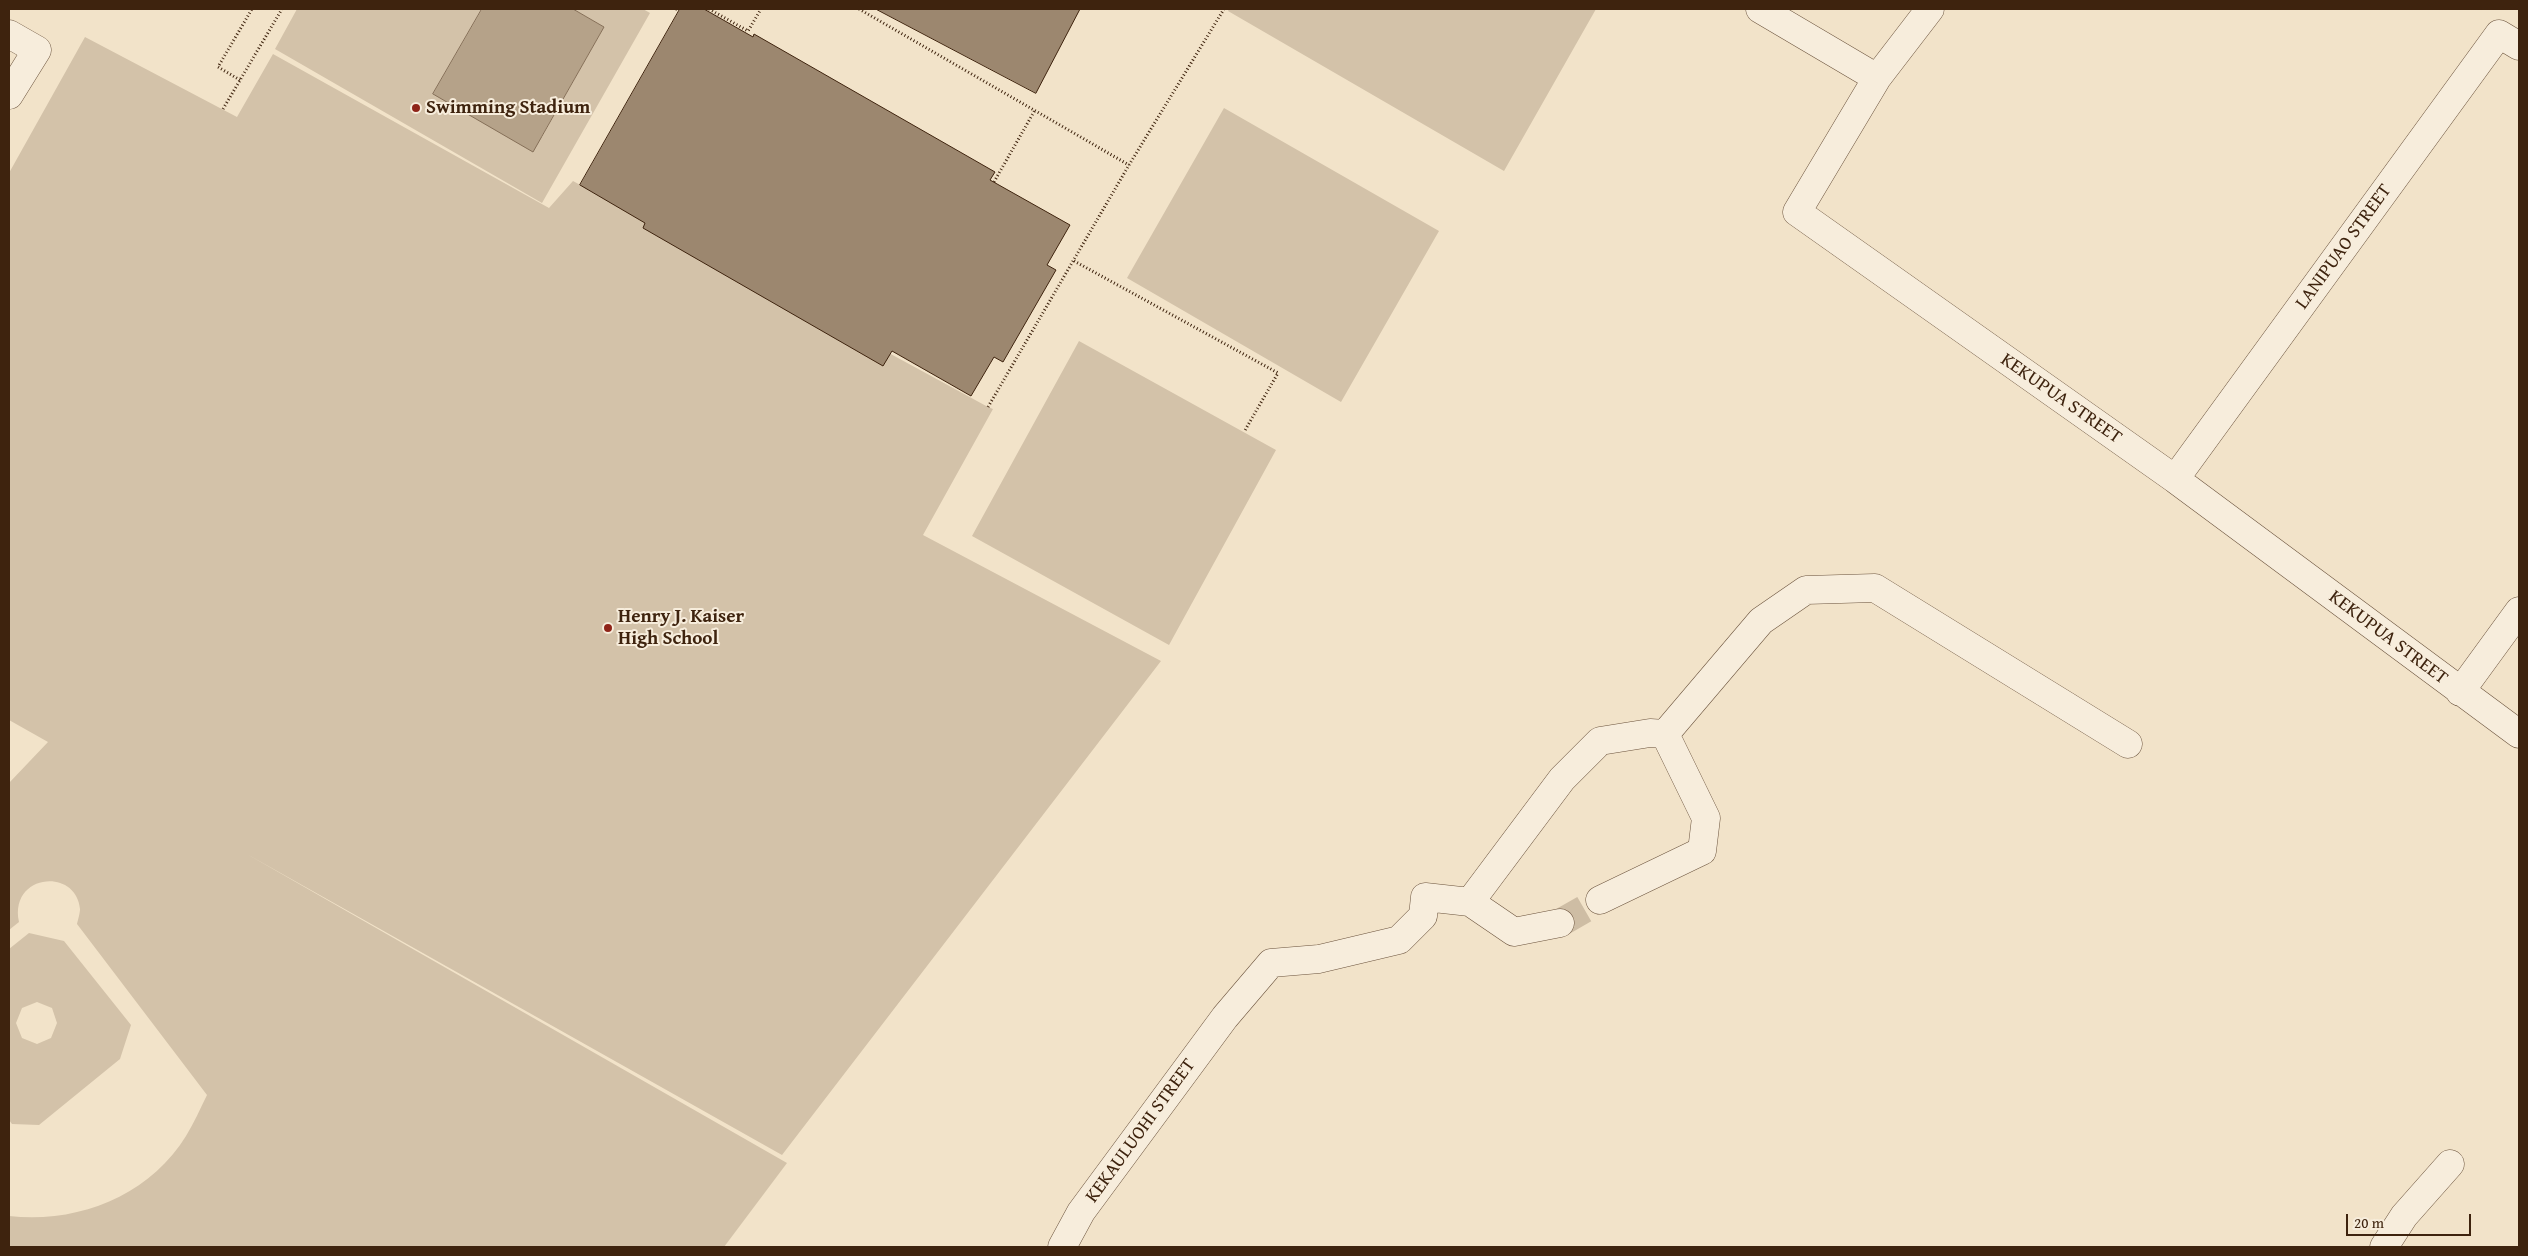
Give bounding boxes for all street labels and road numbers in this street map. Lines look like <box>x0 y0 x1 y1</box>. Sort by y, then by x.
street label: LANIPUAO STREET <box>2291 180 2397 314</box>
street label: KEKUPUA STREET <box>1996 349 2126 449</box>
street label: KEKUPUA STREET <box>2324 586 2452 690</box>
street label: KEKAULUOHI STREET <box>1081 1055 1201 1207</box>

